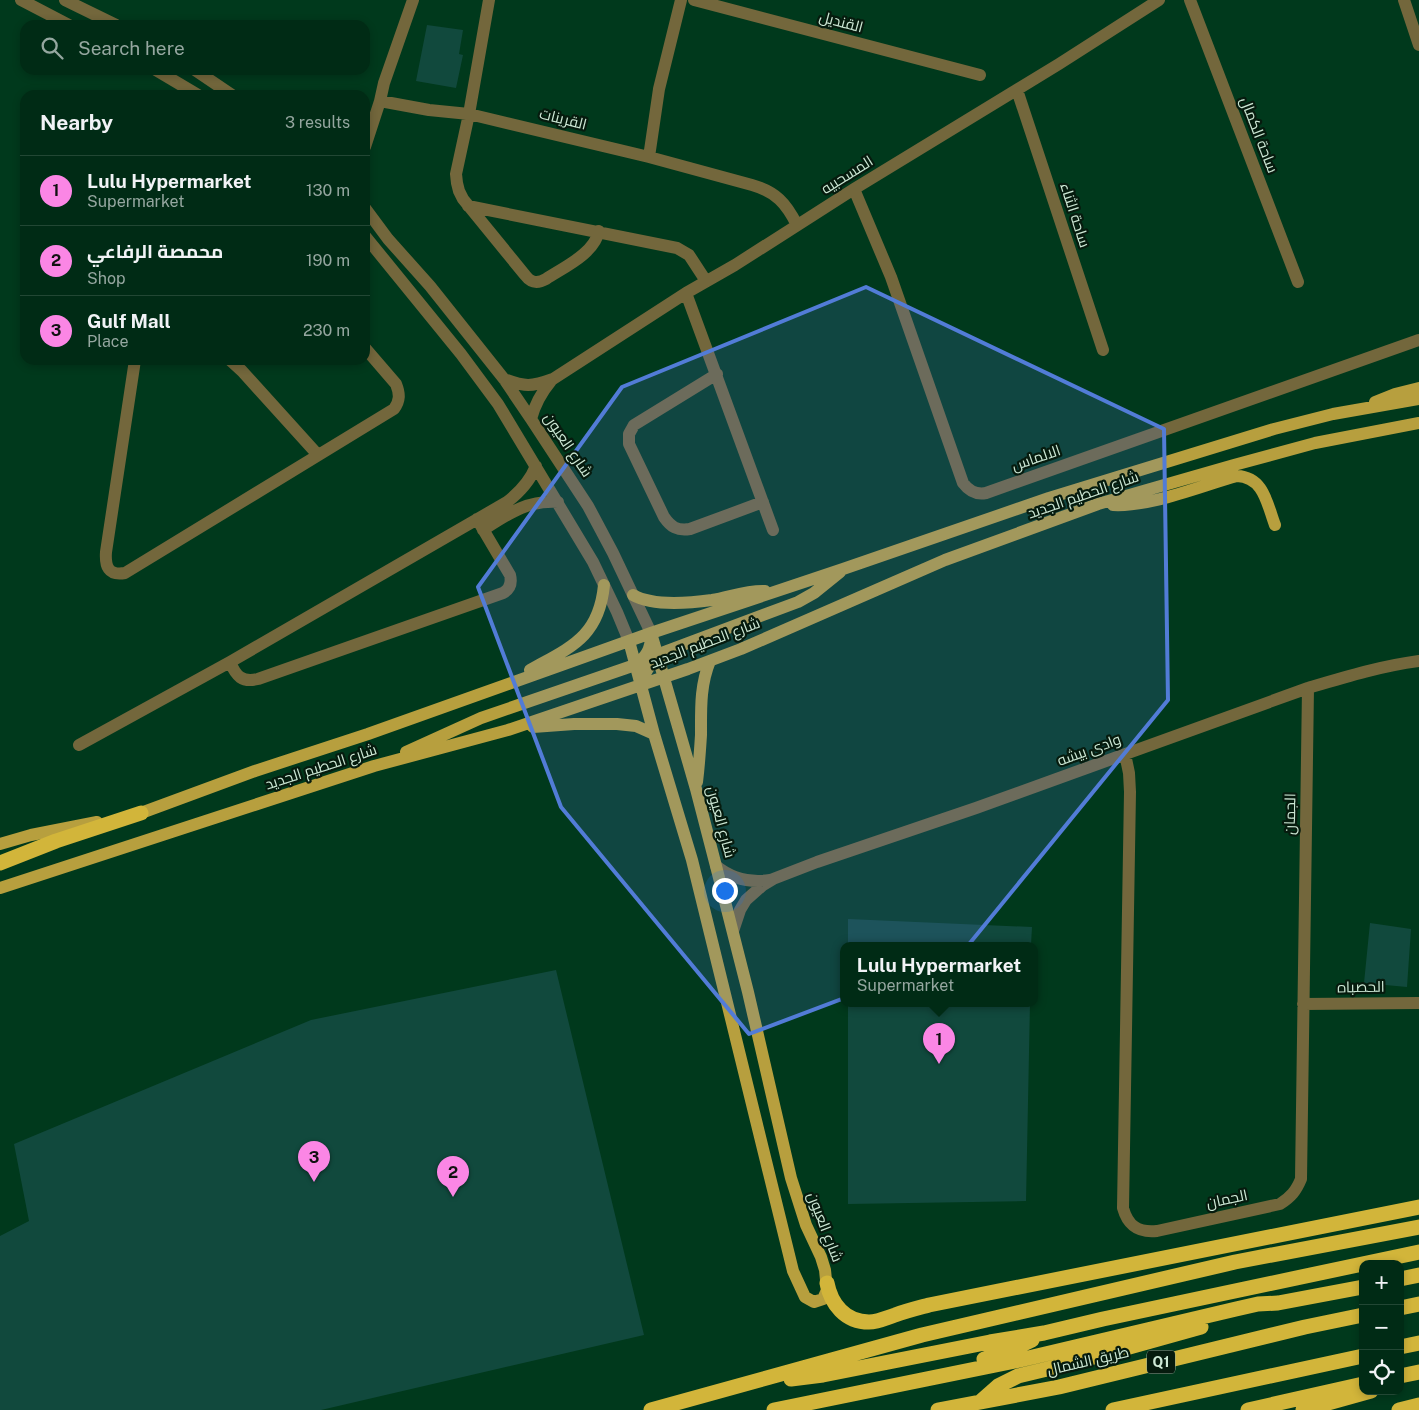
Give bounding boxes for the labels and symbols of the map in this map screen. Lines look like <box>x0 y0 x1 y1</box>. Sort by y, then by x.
street label: القنديل <box>817 8 865 37</box>
street label: ساحة الكمال <box>1236 94 1282 176</box>
street label: القرينات <box>537 104 589 134</box>
street label: المسحبيه <box>818 152 876 197</box>
street label: ساحة الثناء <box>1057 180 1094 249</box>
street label: شارع العيون <box>538 410 596 482</box>
street label: الالماس <box>1009 441 1063 476</box>
street label: شارع الحطيم الجديد <box>1025 468 1142 524</box>
street label: شارع الحطيم الجديد <box>647 614 763 674</box>
street label: وادى بيشه <box>1055 730 1124 771</box>
street label: شارع الحطيم الجديد <box>263 740 380 795</box>
street label: شارع العيون <box>701 784 739 860</box>
street label: الجمان <box>1281 793 1300 835</box>
your location <box>712 878 738 904</box>
street label: الحصباه <box>1337 978 1385 995</box>
pin: 1 <box>923 1023 955 1064</box>
pin: 3 <box>298 1141 330 1182</box>
pin: 2 <box>437 1156 469 1197</box>
street label: الجمان <box>1205 1186 1249 1213</box>
street label: شارع العيون <box>802 1189 847 1265</box>
street label: طريق الشمال <box>1045 1343 1131 1380</box>
road number: Q1 <box>1147 1350 1175 1374</box>

